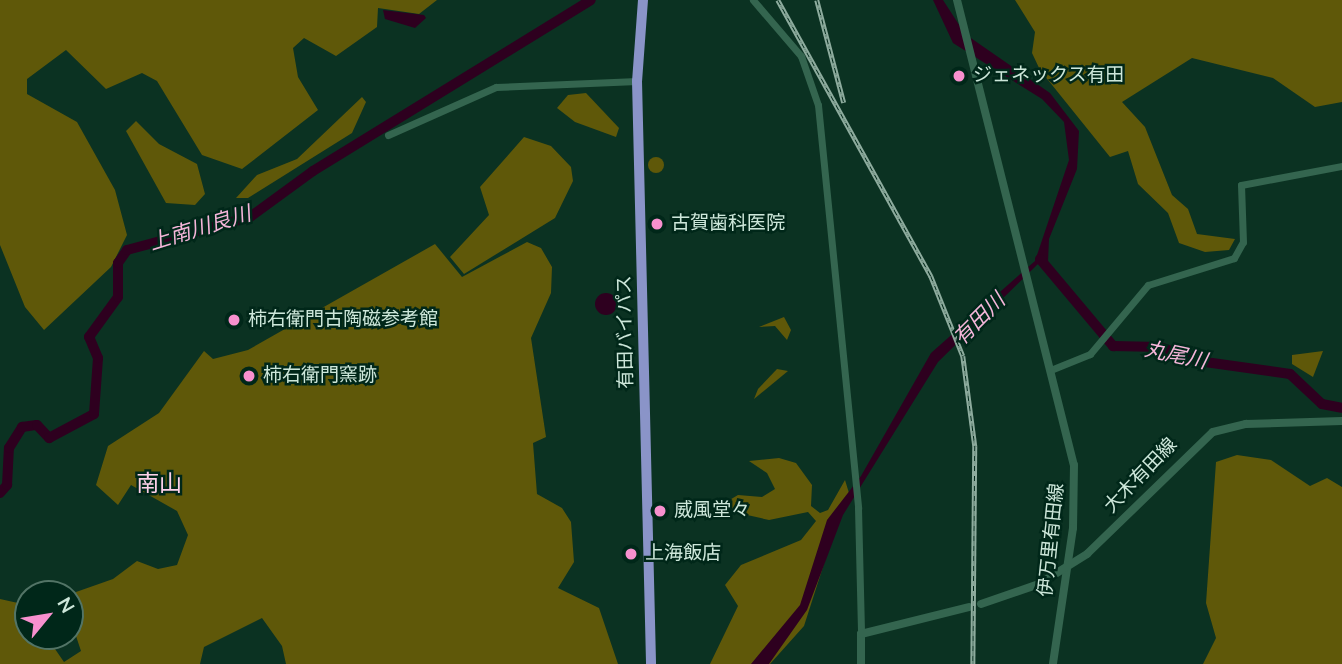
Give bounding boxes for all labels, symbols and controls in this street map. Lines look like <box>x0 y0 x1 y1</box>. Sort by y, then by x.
place label: ジェネックス有田 <box>973 65 1125 87</box>
marker: ジェネックス有田 <box>951 68 967 84</box>
water label: 上南川良川 <box>146 201 254 255</box>
place label: 古賀歯科医院 <box>671 213 785 235</box>
marker: 古賀歯科医院 <box>649 216 665 232</box>
street label: 有田バイパス <box>614 275 638 389</box>
water label: 有田川 <box>948 288 1010 350</box>
place label: 柿右衛門古陶磁参考館 <box>248 309 438 331</box>
marker: 柿右衛門古陶磁参考館 <box>226 312 242 328</box>
water label: 丸尾川 <box>1143 336 1209 374</box>
place label: 柿右衛門窯跡 <box>263 365 377 387</box>
marker: 柿右衛門窯跡 <box>241 368 257 384</box>
street label: 大木有田線 <box>1100 434 1182 518</box>
district label: 南山 <box>136 470 182 498</box>
street label: 伊万里有田線 <box>1035 482 1069 598</box>
place label: 威風堂々 <box>674 500 750 522</box>
marker: 威風堂々 <box>652 503 668 519</box>
place label: 上海飯店 <box>645 543 721 565</box>
marker: 上海飯店 <box>623 546 639 562</box>
north arrow <box>14 580 84 650</box>
text: N <box>51 593 80 618</box>

